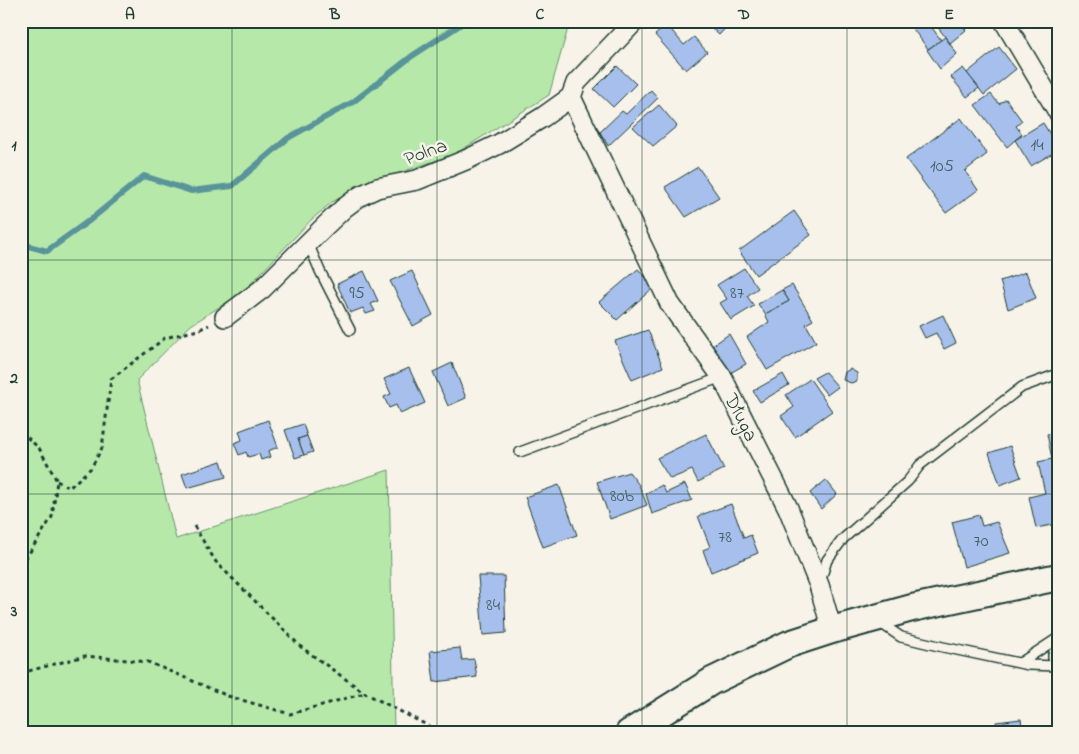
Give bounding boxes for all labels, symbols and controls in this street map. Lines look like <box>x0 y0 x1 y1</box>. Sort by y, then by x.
text: A <box>125 3 135 27</box>
text: B <box>329 3 341 27</box>
text: C <box>536 3 545 27</box>
text: D <box>737 3 750 27</box>
text: E <box>944 3 954 27</box>
street label: Polna <box>400 132 452 175</box>
house number: 14 <box>1030 133 1044 159</box>
text: 1 <box>11 134 17 158</box>
house number: 105 <box>930 154 954 180</box>
house number: 95 <box>349 281 365 307</box>
house number: 87 <box>730 281 745 307</box>
text: 2 <box>9 367 18 391</box>
street label: Długa <box>714 388 764 448</box>
house number: 80b <box>610 484 635 510</box>
house number: 78 <box>718 525 732 551</box>
house number: 70 <box>973 529 989 555</box>
house number: 84 <box>486 593 501 619</box>
text: 3 <box>10 600 18 624</box>

